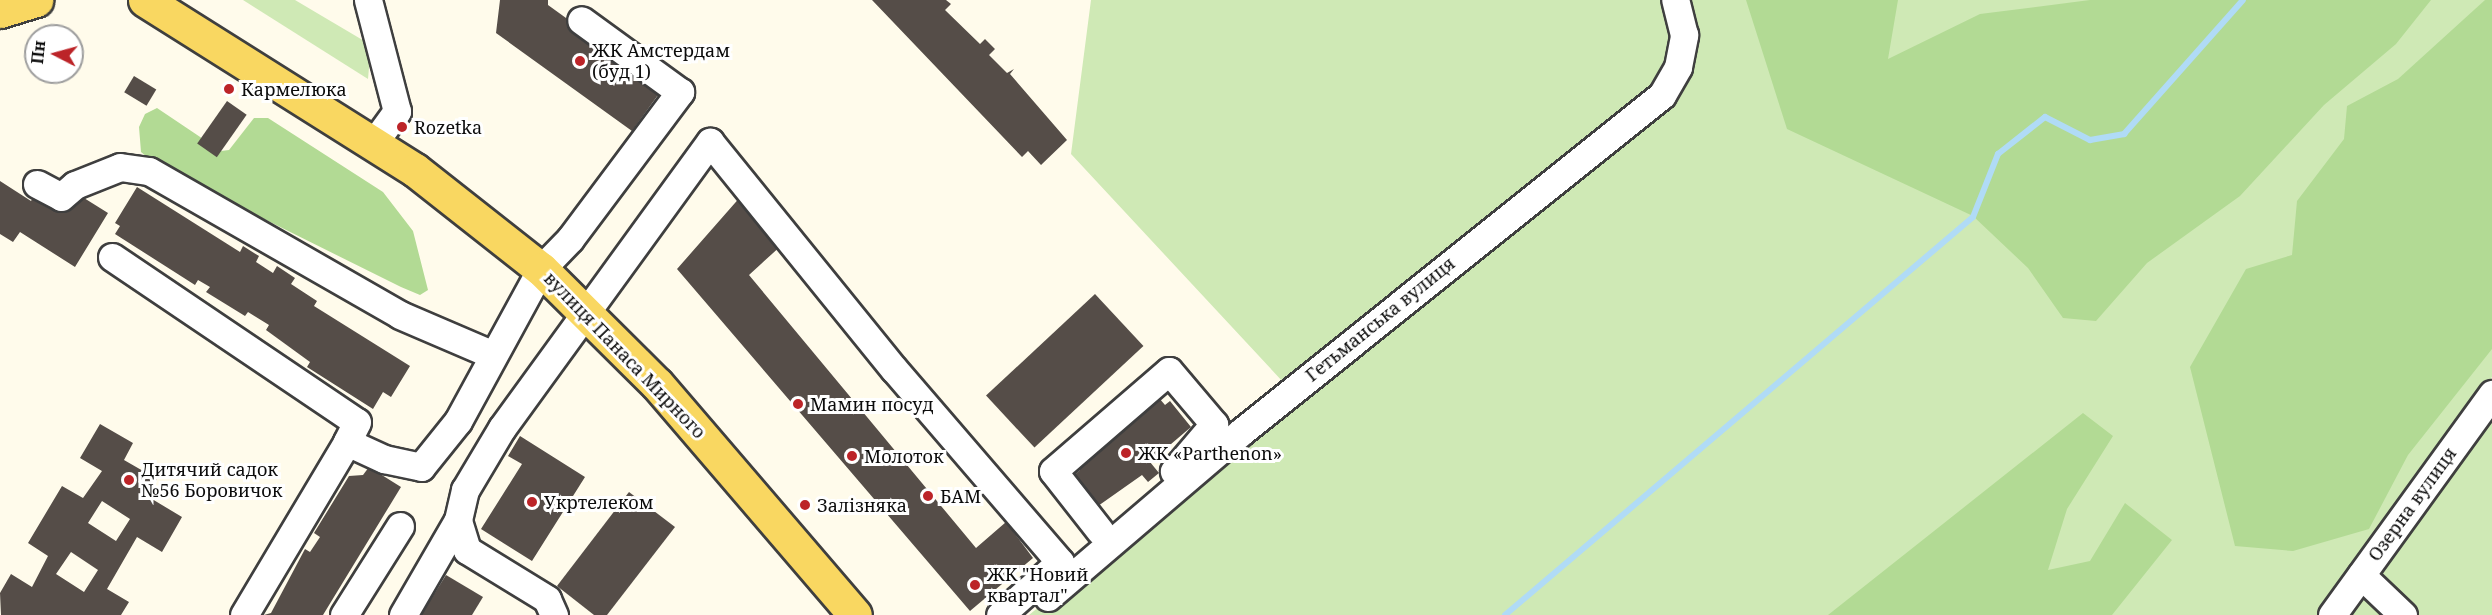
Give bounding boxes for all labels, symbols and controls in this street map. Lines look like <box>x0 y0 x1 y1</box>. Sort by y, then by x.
north arrow <box>24 24 84 84</box>
text: Пн <box>26 39 50 65</box>
place label: ЖК Амстердам (буд 1) <box>592 40 730 82</box>
marker: ЖК Амстердам (буд 1) <box>573 54 587 68</box>
place label: Кармелюка <box>241 78 347 100</box>
marker: Кармелюка <box>222 82 236 96</box>
place label: Rozetka <box>414 116 482 138</box>
marker: Rozetka <box>395 120 409 134</box>
street label: Гетьманська вулиця <box>1301 252 1459 386</box>
street label: вулиця Панаса Мирного <box>540 267 710 443</box>
place label: Мамин посуд <box>810 393 934 415</box>
marker: Мамин посуд <box>791 397 805 411</box>
place label: ЖК «Parthenon» <box>1138 442 1282 464</box>
street label: Озерна вулиця <box>2363 443 2461 565</box>
place label: Молоток <box>864 445 944 467</box>
marker: ЖК «Parthenon» <box>1119 446 1133 460</box>
marker: Молоток <box>845 449 859 463</box>
place label: Дитячий садок №56 Боровичок <box>141 459 282 502</box>
marker: Дитячий садок №56 Боровичок <box>122 473 136 487</box>
place label: БАМ <box>940 485 981 507</box>
marker: БАМ <box>921 489 935 503</box>
place label: Укртелеком <box>544 491 654 513</box>
place label: Залізняка <box>817 494 907 516</box>
marker: Укртелеком <box>525 495 539 509</box>
marker: Залізняка <box>798 498 812 512</box>
place label: ЖК "Новий квартал" <box>987 564 1088 606</box>
marker: ЖК "Новий квартал" <box>968 578 982 592</box>

